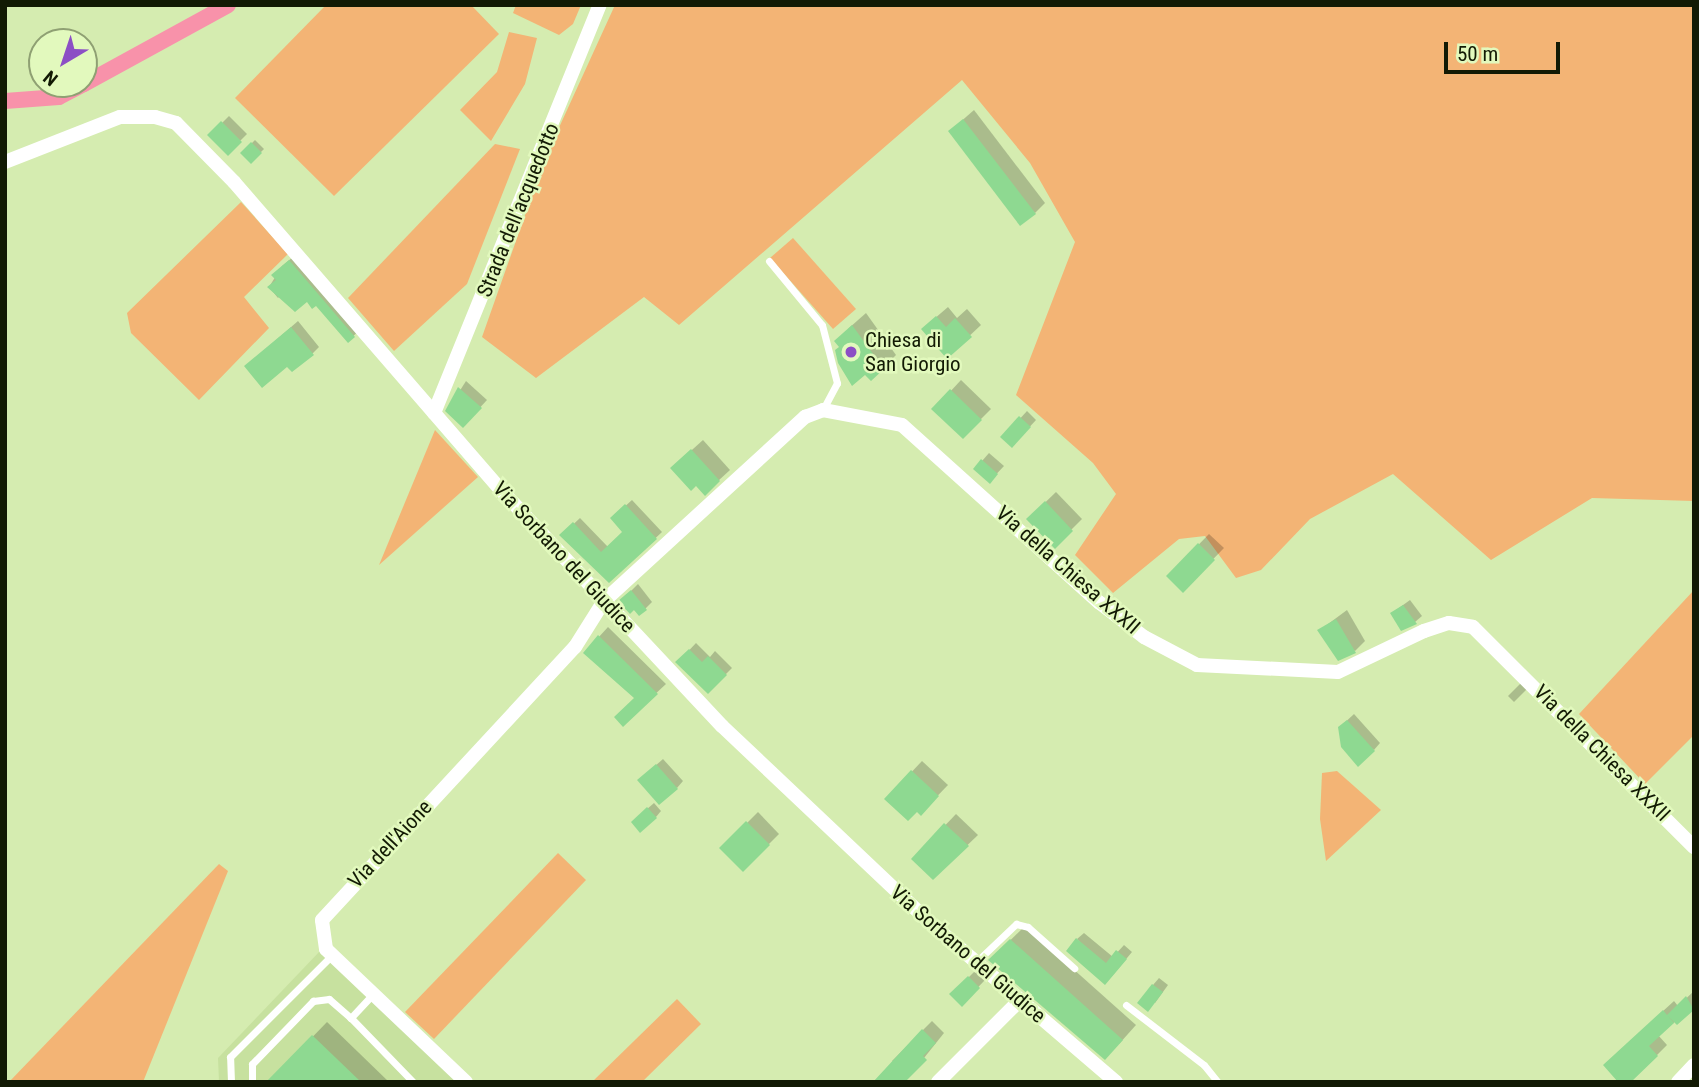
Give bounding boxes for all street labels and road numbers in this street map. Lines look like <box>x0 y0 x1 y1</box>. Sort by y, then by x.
street label: Strada dell'acquedotto <box>472 119 564 301</box>
street label: Via Sorbano del Giudice <box>488 476 640 638</box>
street label: Via della Chiesa XXXII <box>991 501 1145 639</box>
street label: Via della Chiesa XXXII <box>1529 680 1675 826</box>
street label: Via dell'Aione <box>343 795 437 893</box>
street label: Via Sorbano del Giudice <box>885 880 1051 1028</box>

